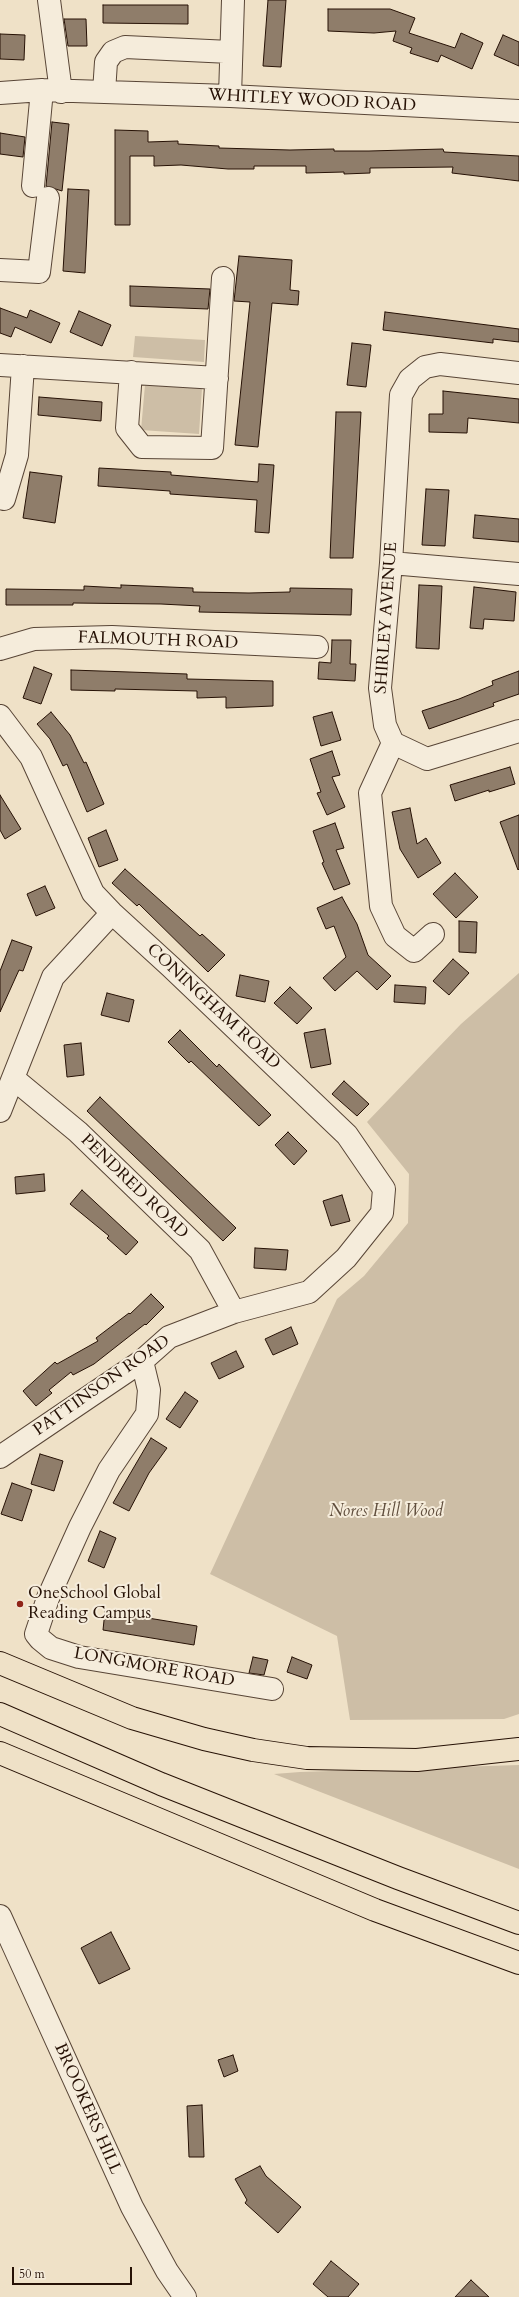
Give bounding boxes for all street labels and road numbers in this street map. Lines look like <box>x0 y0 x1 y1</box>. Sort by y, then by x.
street label: WHITLEY WOOD ROAD <box>208 85 416 117</box>
street label: SHIRLEY AVENUE <box>372 541 402 695</box>
street label: FALMOUTH ROAD <box>78 628 238 654</box>
street label: CONINGHAM ROAD <box>142 940 284 1074</box>
street label: PENDRED ROAD <box>76 1130 192 1244</box>
street label: PATTINSON ROAD <box>30 1331 174 1441</box>
street label: LONGMORE ROAD <box>72 1644 236 1692</box>
street label: BROOKERS HILL <box>49 2040 125 2178</box>

